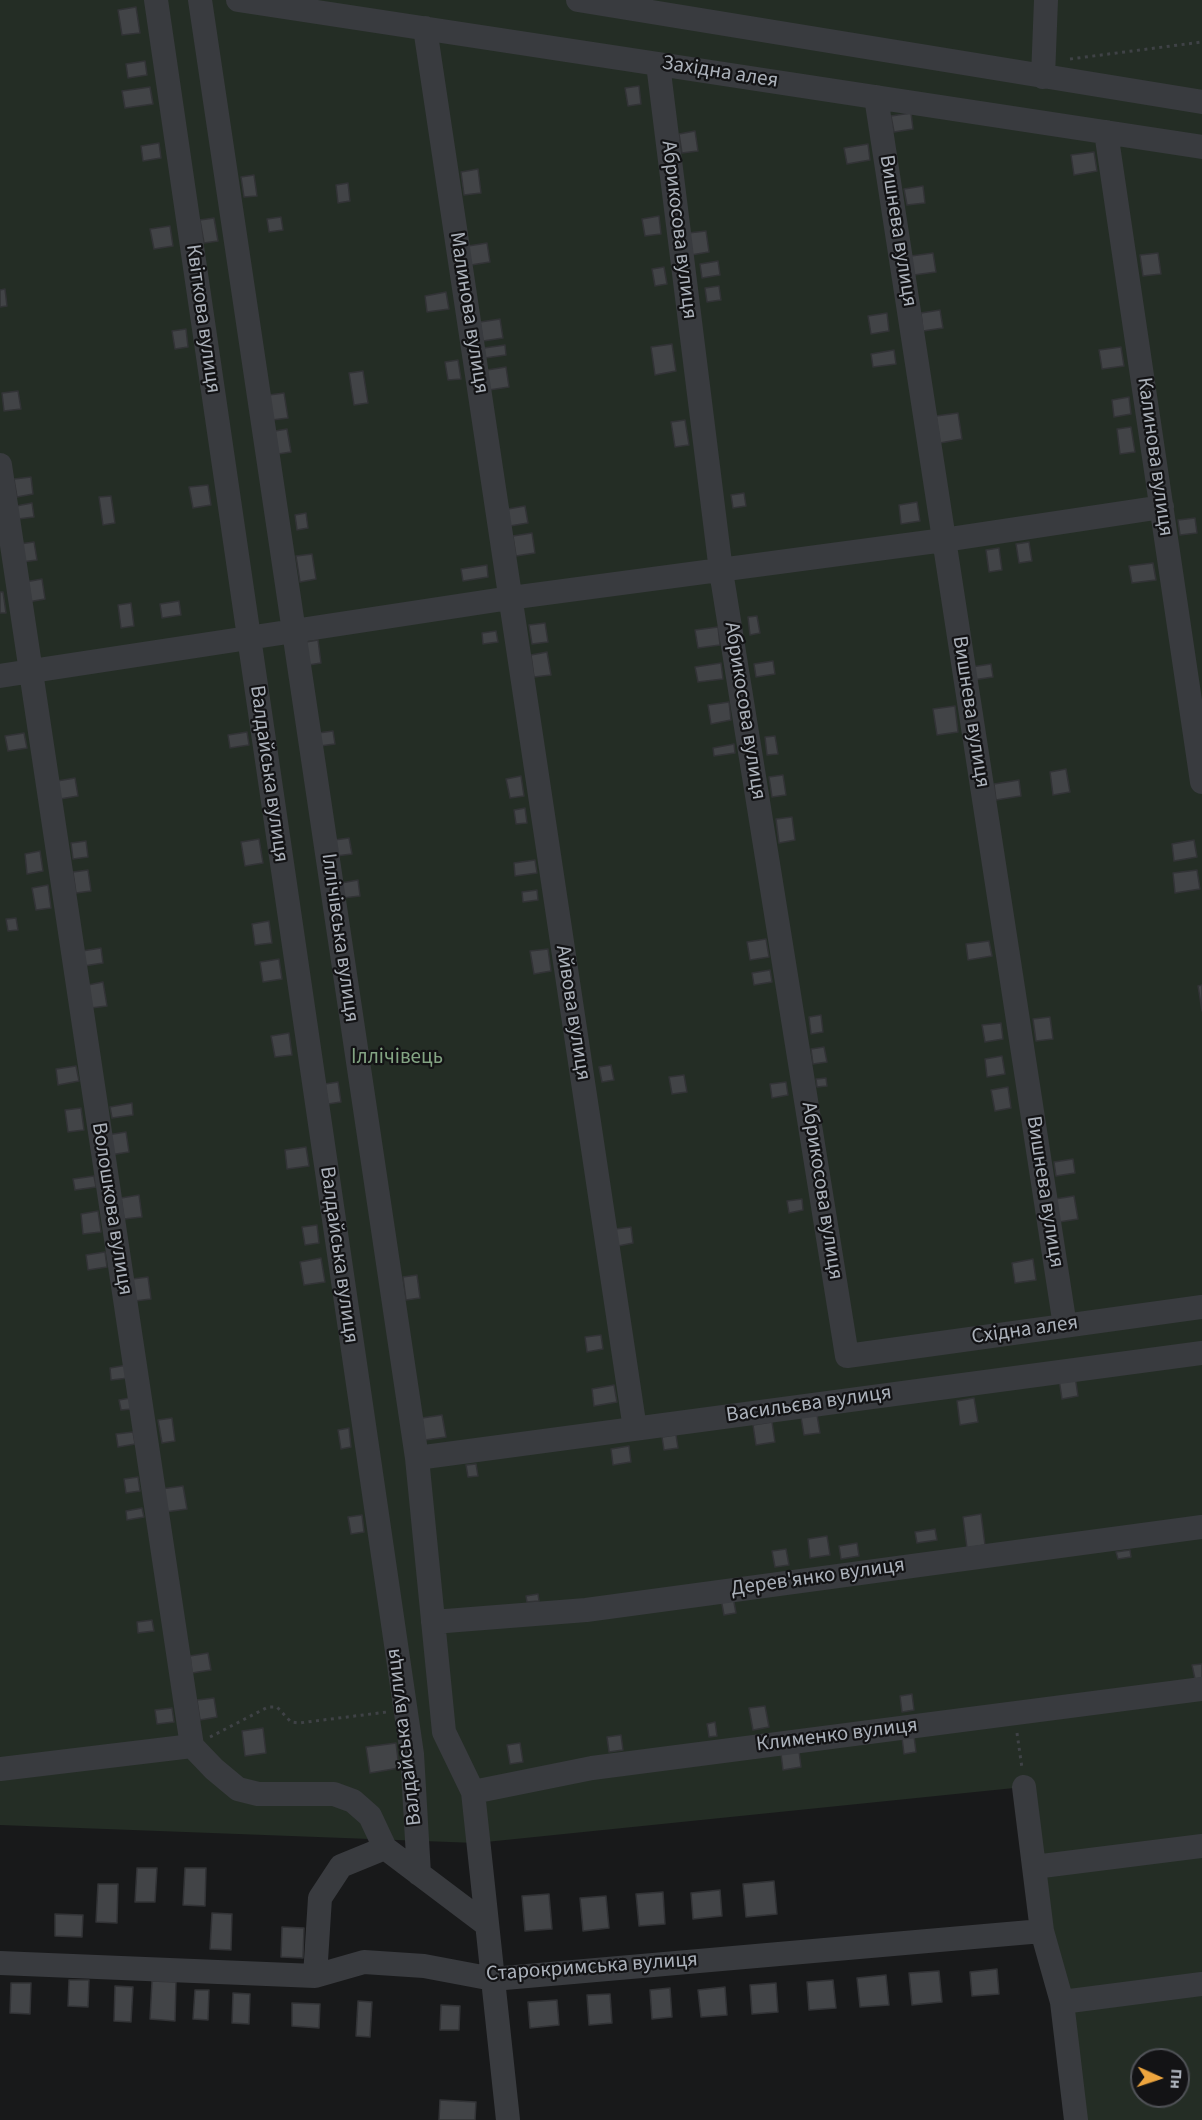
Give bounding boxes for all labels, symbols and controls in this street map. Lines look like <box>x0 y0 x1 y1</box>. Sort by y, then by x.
street label: Західна алея <box>660 51 780 95</box>
street label: Абрикосова вулиця <box>655 139 701 321</box>
street label: Вишнева вулиця <box>873 153 921 309</box>
street label: Малинова вулиця <box>443 230 493 396</box>
street label: Квіткова вулиця <box>179 243 225 395</box>
street label: Калинова вулиця <box>1130 376 1178 538</box>
street label: Абрикосова вулиця <box>718 620 770 802</box>
street label: Вишнева вулиця <box>946 634 994 790</box>
street label: Валдайська вулиця <box>243 684 293 864</box>
street label: Іллічівська вулиця <box>315 852 363 1024</box>
street label: Айвова вулиця <box>549 944 595 1082</box>
park label: Іллічівець <box>351 1045 443 1071</box>
street label: Абрикосова вулиця <box>795 1100 847 1282</box>
street label: Вишнева вулиця <box>1020 1114 1068 1270</box>
street label: Волошкова вулиця <box>85 1121 137 1297</box>
street label: Валдайська вулиця <box>313 1165 363 1345</box>
street label: Східна алея <box>970 1311 1080 1351</box>
street label: Васильєва вулиця <box>725 1381 893 1429</box>
street label: Дерев'янко вулиця <box>729 1553 907 1603</box>
street label: Валдайська вулиця <box>382 1647 428 1827</box>
street label: Клименко вулиця <box>755 1714 919 1758</box>
street label: Старокримська вулиця <box>485 1948 699 1988</box>
north arrow <box>1130 2048 1190 2108</box>
text: Пн <box>1164 2068 1187 2089</box>

